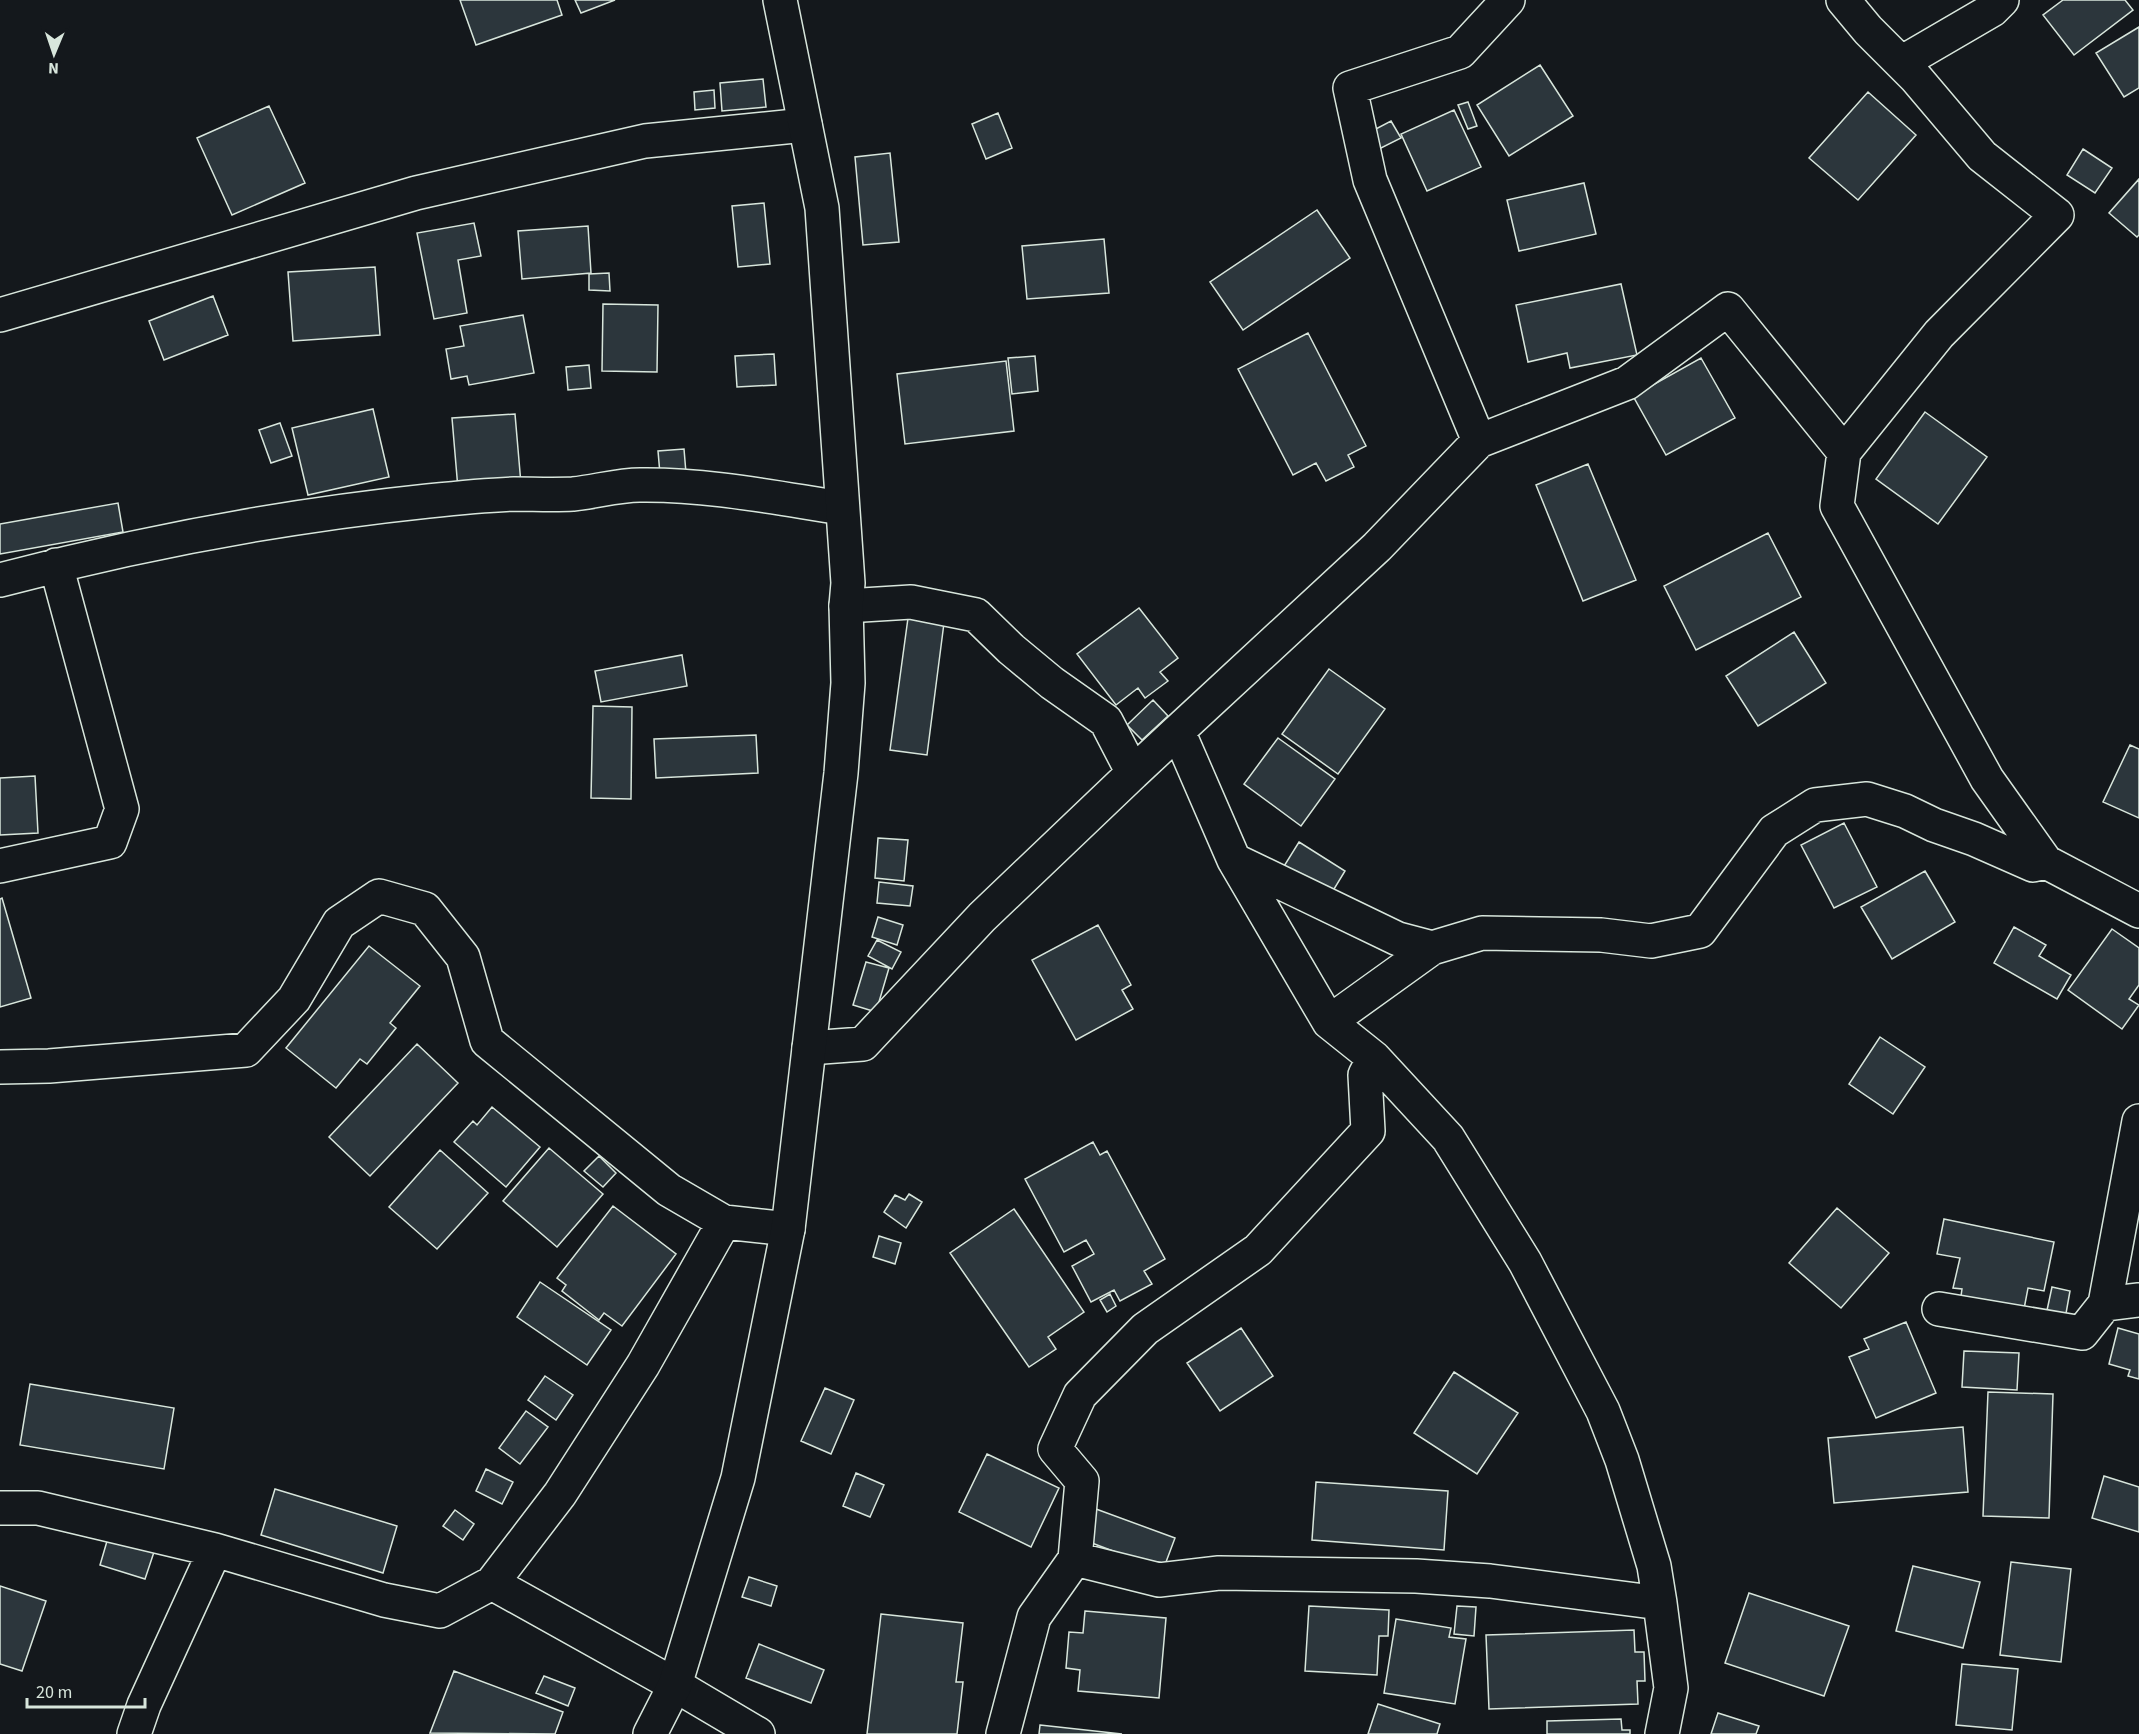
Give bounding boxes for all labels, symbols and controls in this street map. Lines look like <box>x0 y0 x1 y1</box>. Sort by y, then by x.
north arrow <box>24 24 84 84</box>
text: N <box>48 57 59 79</box>
scale bar <box>27 1671 146 1709</box>
text: 20 m <box>36 1680 72 1705</box>

